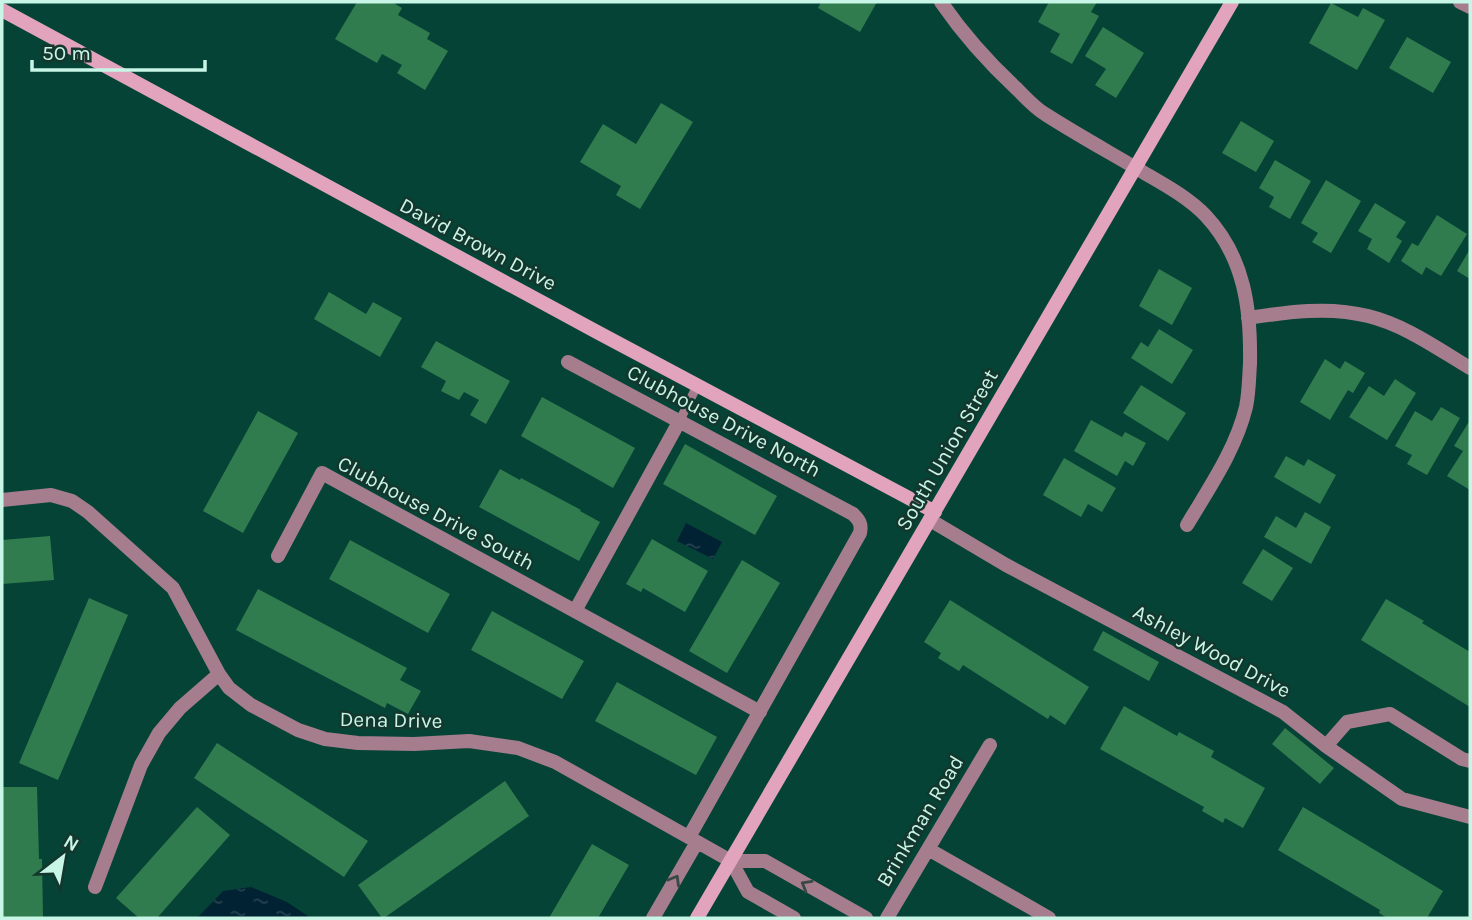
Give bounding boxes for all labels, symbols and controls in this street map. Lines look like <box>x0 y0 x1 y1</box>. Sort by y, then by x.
scale bar <box>32 28 205 72</box>
text: 50 m <box>42 41 91 65</box>
street label: David Brown Drive <box>396 193 560 295</box>
street label: Clubhouse Drive North <box>623 360 825 482</box>
street label: South Union Street <box>891 365 1003 535</box>
street label: Clubhouse Drive South <box>334 451 538 575</box>
street label: Ashley Wood Drive <box>1129 599 1295 703</box>
street label: Dena Drive <box>339 707 443 733</box>
street label: Brinkman Road <box>871 751 969 891</box>
north arrow <box>28 822 98 892</box>
text: N <box>60 830 83 856</box>
one-way arrow <box>667 875 680 887</box>
one-way arrow <box>801 880 814 893</box>

